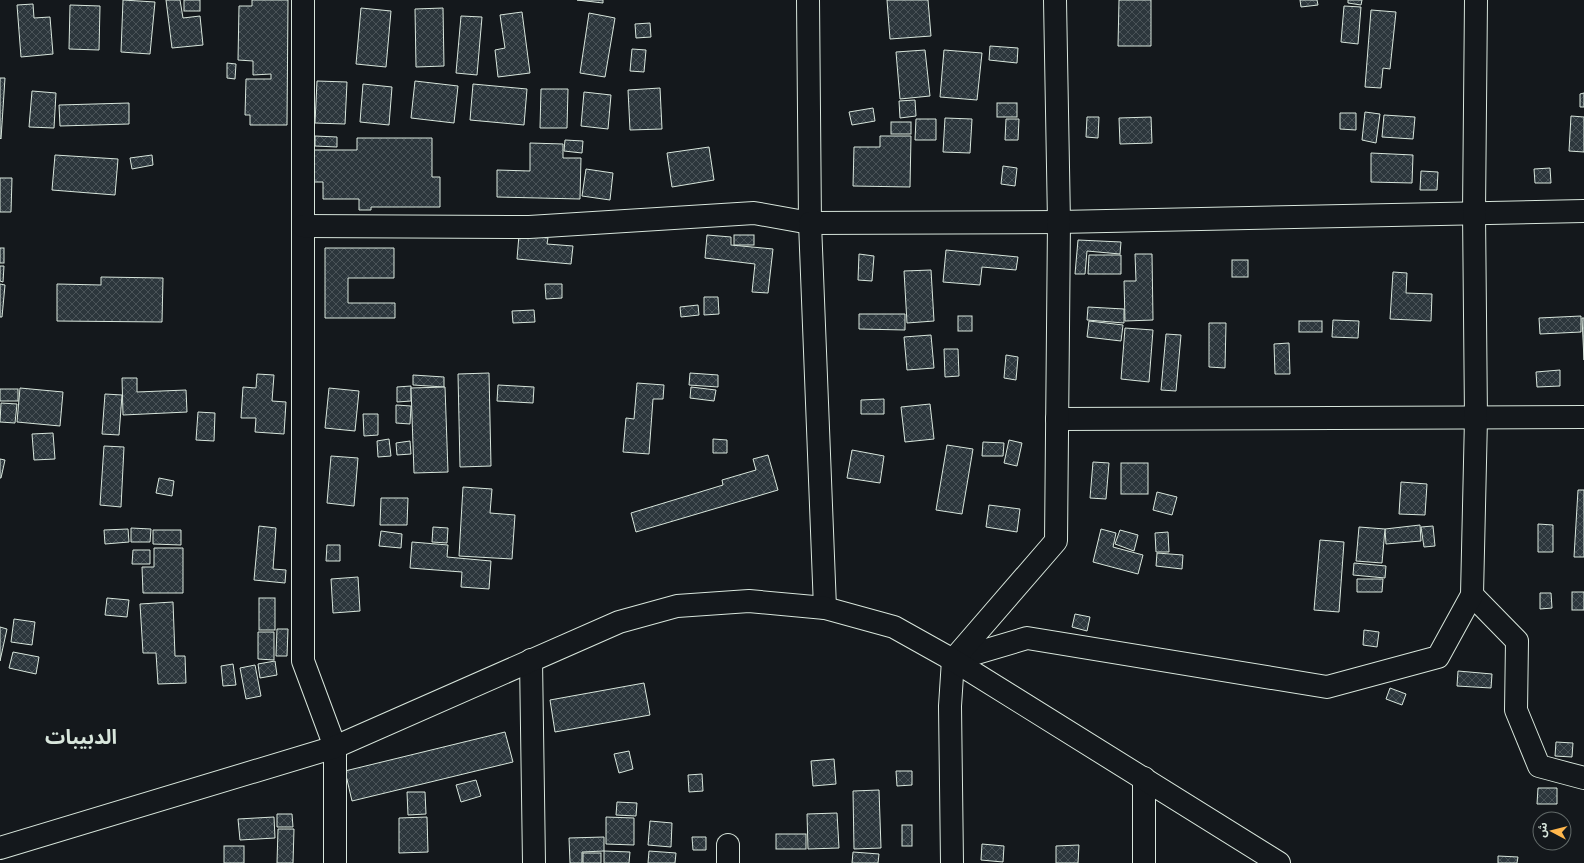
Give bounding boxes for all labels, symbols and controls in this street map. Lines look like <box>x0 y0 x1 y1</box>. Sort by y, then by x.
district label: الدبيبات <box>45 724 117 751</box>
north arrow <box>1532 811 1572 851</box>
text: ش <box>1534 821 1551 838</box>

